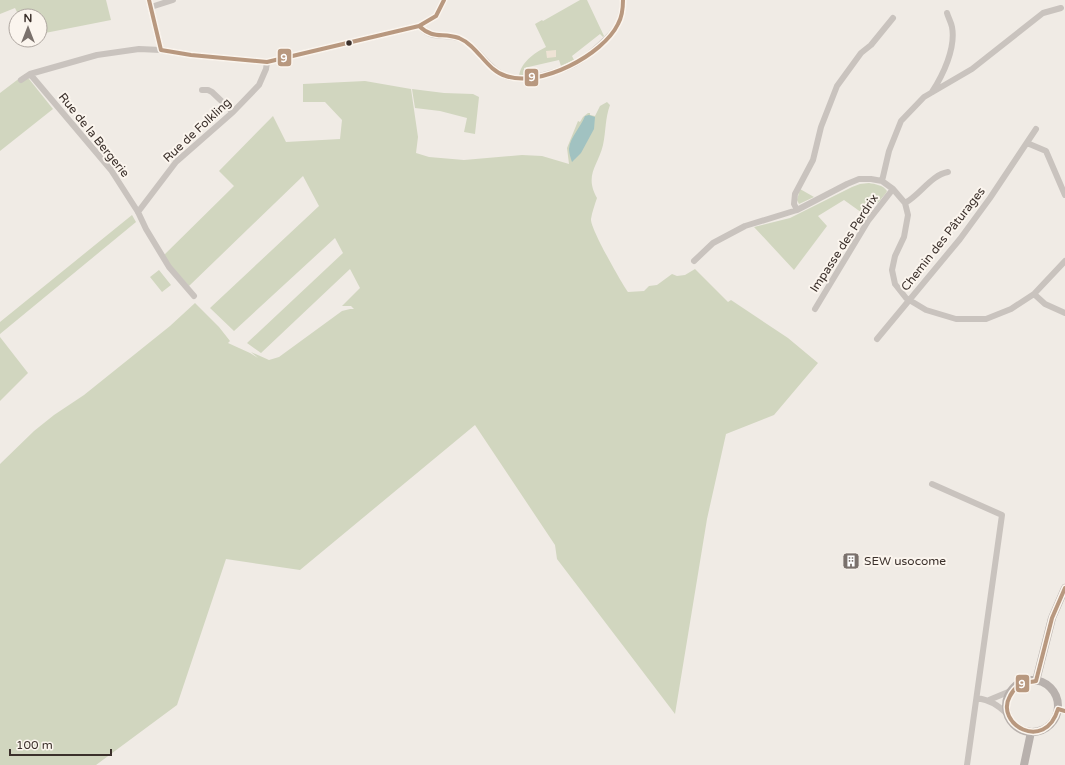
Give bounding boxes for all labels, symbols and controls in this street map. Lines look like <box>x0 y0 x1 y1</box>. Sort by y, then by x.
north arrow <box>8 8 48 48</box>
text: N <box>24 12 32 25</box>
unlabelled marker <box>344 38 354 48</box>
line badge: 9 <box>277 48 292 67</box>
text: 9 <box>281 52 288 65</box>
line badge: 9 <box>524 68 539 87</box>
text: 9 <box>529 71 536 84</box>
street label: Rue de la Bergerie <box>56 90 132 180</box>
street label: Rue de Folkling <box>160 95 234 165</box>
street label: Chemin des Pâturages <box>898 184 988 294</box>
street label: Impasse des Perdrix <box>807 191 881 295</box>
building icon: SEW usocome <box>841 551 861 571</box>
place label: SEW usocome <box>864 554 946 568</box>
line badge: 9 <box>1015 674 1030 693</box>
text: 9 <box>1019 678 1026 691</box>
scale bar <box>10 731 111 757</box>
text: 100 m <box>16 738 53 752</box>

